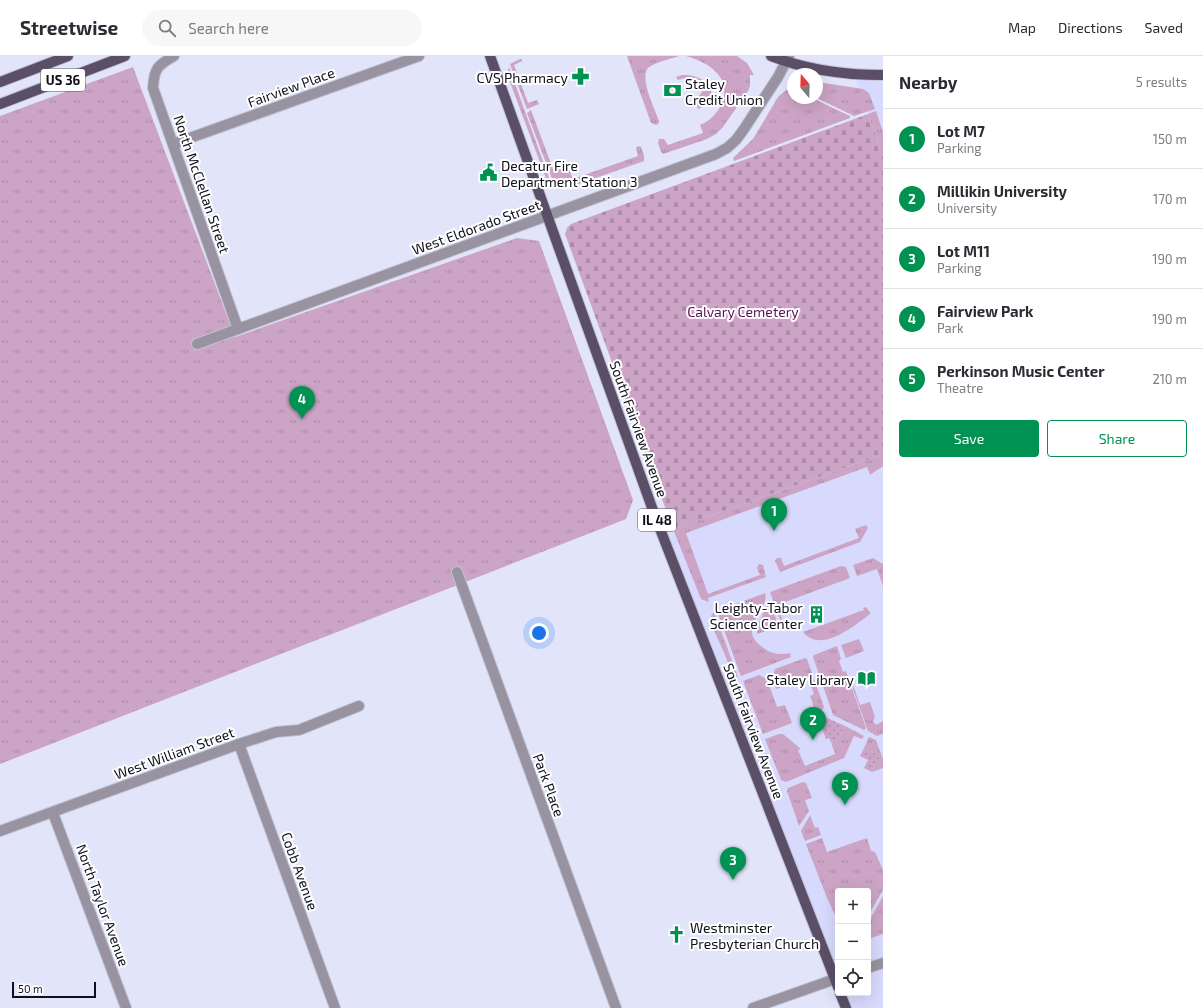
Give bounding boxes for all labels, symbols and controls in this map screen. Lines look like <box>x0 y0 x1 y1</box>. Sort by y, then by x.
search box <box>142 10 422 46</box>
text: Streetwise <box>20 16 118 39</box>
icon: search <box>156 17 178 39</box>
text: Search here <box>188 19 269 37</box>
text: Map <box>1008 19 1036 36</box>
text: Directions <box>1058 19 1123 36</box>
text: Saved <box>1145 19 1183 36</box>
street label: Fairview Place <box>245 63 337 111</box>
pharmacy icon: CVS Pharmacy <box>571 67 591 87</box>
north arrow <box>787 68 823 104</box>
road number: US 36 <box>41 69 85 91</box>
place label: CVS Pharmacy <box>477 69 569 86</box>
text: Nearby <box>899 72 957 92</box>
text: 5 results <box>1136 74 1187 90</box>
place label: Staley Credit Union <box>685 75 763 108</box>
bank icon: Staley Credit Union <box>662 81 682 101</box>
street label: North McClellan Street <box>170 113 234 255</box>
text: Lot M7 <box>937 122 985 140</box>
text: 1 <box>909 131 915 147</box>
text: 150 m <box>1153 131 1187 147</box>
text: Parking <box>937 140 982 156</box>
place label: Decatur Fire Department Station 3 <box>501 157 638 190</box>
public building icon: Decatur Fire Department Station 3 <box>478 163 498 183</box>
text: Millikin University <box>937 182 1067 200</box>
text: 2 <box>908 191 916 207</box>
text: 170 m <box>1153 191 1187 207</box>
street label: West Eldorado Street <box>409 196 543 258</box>
text: University <box>937 200 997 216</box>
text: Lot M11 <box>937 242 990 260</box>
text: 3 <box>908 251 916 267</box>
text: 190 m <box>1152 251 1187 267</box>
text: Parking <box>937 260 982 276</box>
text: Fairview Park <box>937 302 1033 320</box>
park label: Calvary Cemetery <box>687 303 799 320</box>
text: 4 <box>908 311 916 327</box>
text: 190 m <box>1152 311 1187 327</box>
text: Park <box>937 320 964 336</box>
street label: South Fairview Avenue <box>606 359 672 499</box>
text: Perkinson Music Center <box>937 362 1105 380</box>
text: 5 <box>908 371 916 387</box>
text: 210 m <box>1152 371 1187 387</box>
text: Theatre <box>937 380 983 396</box>
pin: 4 <box>289 386 315 419</box>
button: Save <box>899 420 1039 457</box>
button: Share <box>1047 420 1187 457</box>
pin: 1 <box>761 498 787 531</box>
road number: IL 48 <box>638 509 676 531</box>
place label: Leighty-Tabor Science Center <box>710 599 803 632</box>
building icon: Leighty-Tabor Science Center <box>806 605 826 625</box>
your location <box>529 623 549 643</box>
street label: South Fairview Avenue <box>720 661 788 801</box>
library icon: Staley Library <box>857 669 877 689</box>
place label: Staley Library <box>766 671 855 688</box>
pin: 2 <box>800 707 826 740</box>
street label: West William Street <box>112 723 236 783</box>
street label: Park Place <box>530 751 568 819</box>
pin: 5 <box>832 772 858 805</box>
street label: Cobb Avenue <box>278 830 322 912</box>
street label: North Taylor Avenue <box>73 842 133 968</box>
pin: 3 <box>720 847 746 880</box>
map controls <box>835 888 871 996</box>
button: + <box>835 888 871 924</box>
place label: Westminster Presbyterian Church <box>690 919 819 952</box>
button: − <box>835 924 871 960</box>
church icon: Westminster Presbyterian Church <box>667 925 687 945</box>
button: locate <box>835 960 871 996</box>
scale bar <box>12 980 96 999</box>
text: 50 m <box>18 982 43 995</box>

